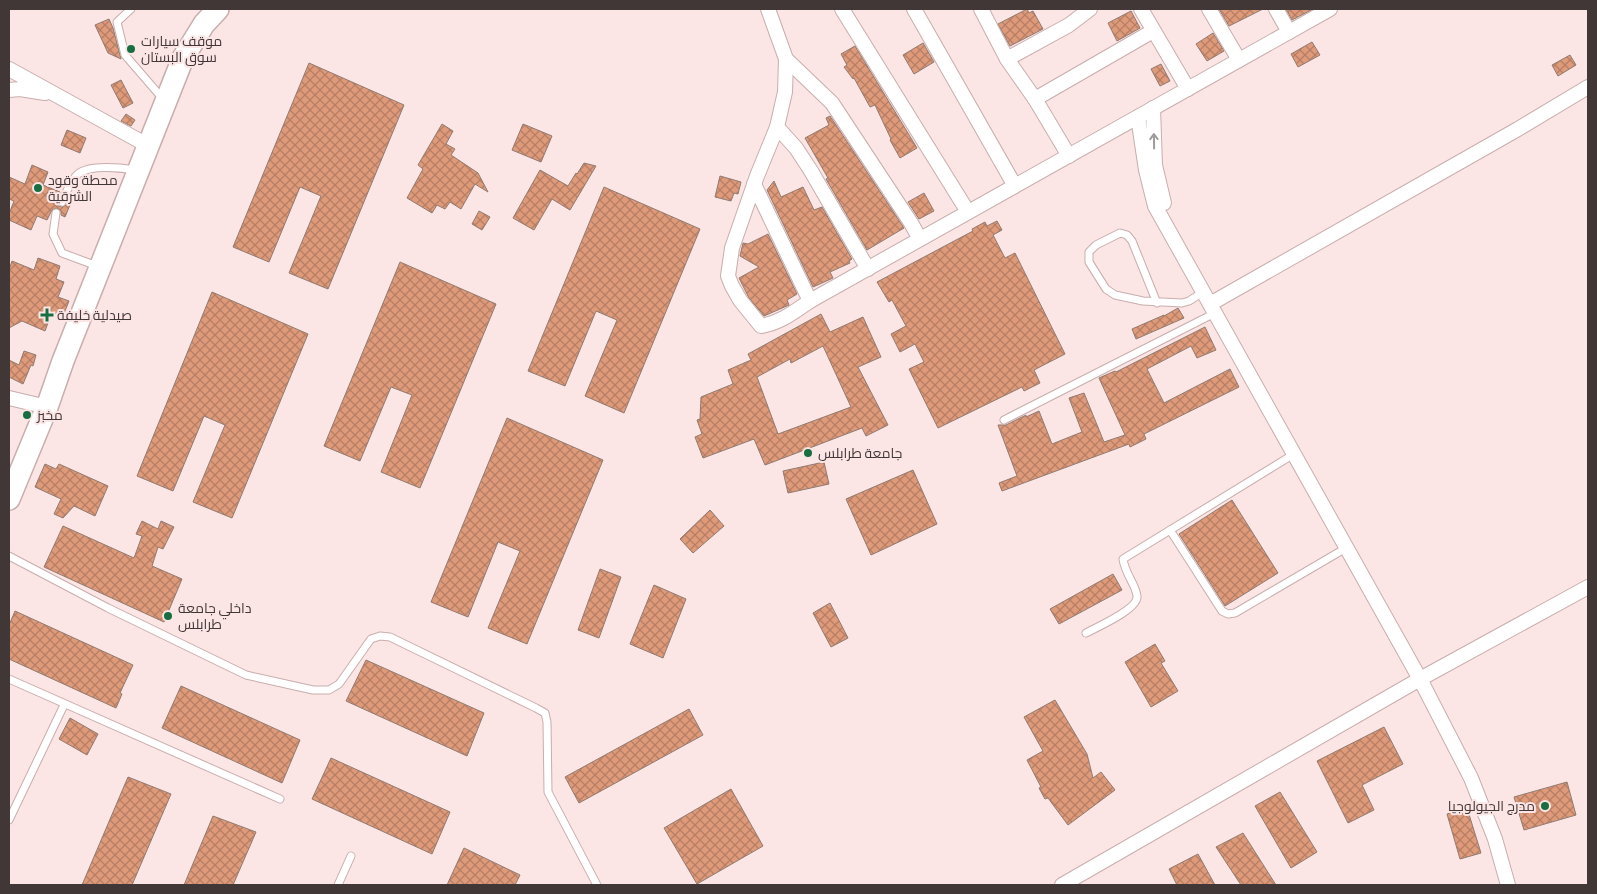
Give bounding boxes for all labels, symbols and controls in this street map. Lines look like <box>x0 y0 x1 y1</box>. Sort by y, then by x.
place label: موقف سيارات سوق البستان <box>141 33 222 66</box>
marker: موقف سيارات سوق البستان <box>125 43 137 55</box>
one-way arrow <box>1149 133 1159 149</box>
place label: محطة وقود الشرقية <box>48 172 118 204</box>
marker: محطة وقود الشرقية <box>32 182 44 194</box>
place label: صيدلية خليفة <box>57 307 132 323</box>
marker: صيدلية خليفة <box>41 309 53 321</box>
place label: مخبز <box>36 407 63 423</box>
marker: مخبز <box>21 409 33 421</box>
place label: جامعة طرابلس <box>818 445 902 461</box>
marker: جامعة طرابلس <box>802 447 814 459</box>
place label: داخلي جامعة طرابلس <box>178 600 252 632</box>
marker: داخلي جامعة طرابلس <box>162 610 174 622</box>
place label: مدرج الجيولوجيا <box>1448 798 1535 815</box>
marker: مدرج الجيولوجيا <box>1539 800 1551 812</box>

